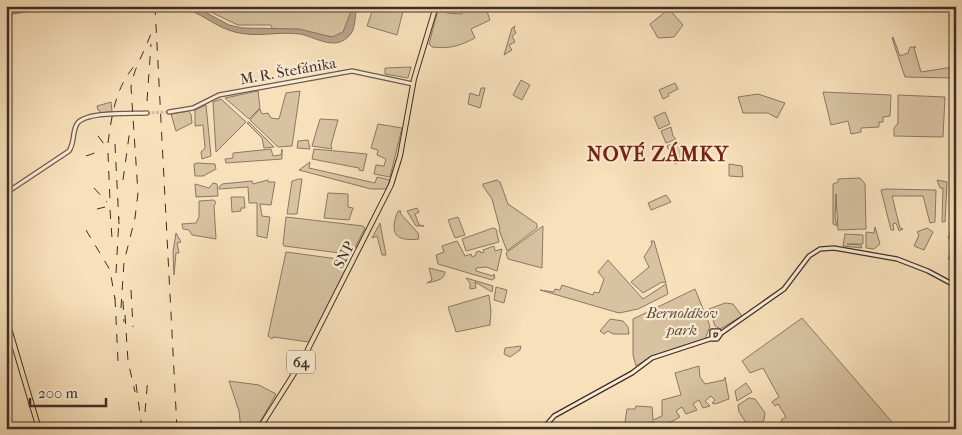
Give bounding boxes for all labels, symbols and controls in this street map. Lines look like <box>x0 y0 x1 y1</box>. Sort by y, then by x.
street label: M. R. Štefánika <box>238 53 339 88</box>
district label: NOVÉ ZÁMKY <box>587 141 730 166</box>
street label: SNP <box>330 238 358 272</box>
park label: Bernolákov park <box>645 304 718 339</box>
road number: 64 <box>287 351 315 374</box>
scale bar <box>30 375 106 407</box>
text: 200 m <box>38 384 78 402</box>

